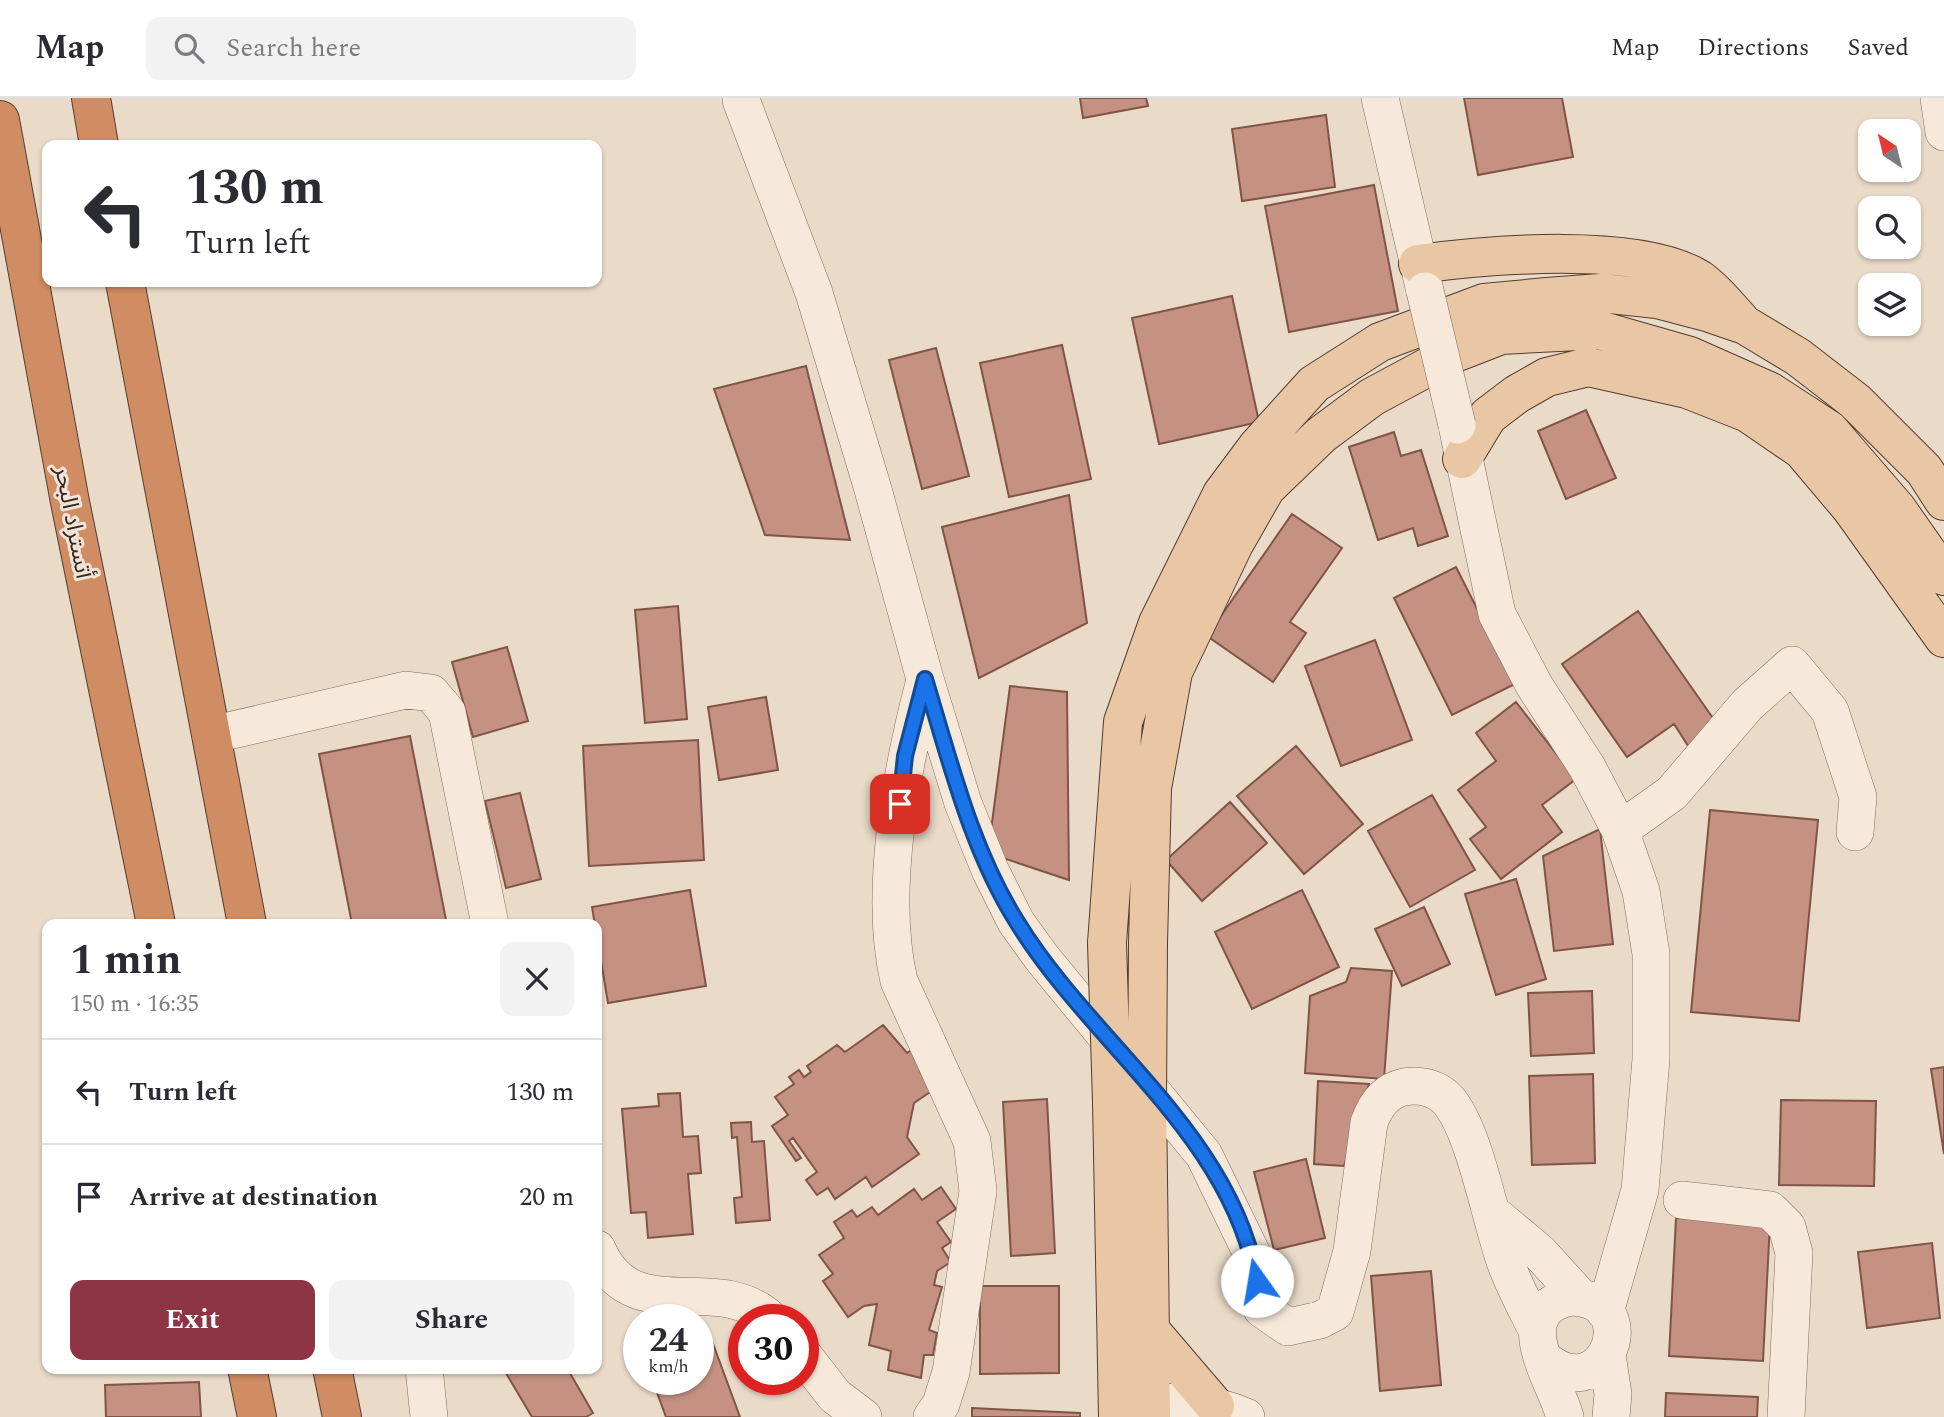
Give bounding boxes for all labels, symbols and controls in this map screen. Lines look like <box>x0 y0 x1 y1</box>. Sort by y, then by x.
search box <box>146 17 636 80</box>
text: Map <box>35 23 104 73</box>
text: Search here <box>226 28 361 68</box>
icon: search <box>170 29 208 67</box>
text: Map <box>1611 30 1659 66</box>
text: Directions <box>1697 30 1809 66</box>
text: Saved <box>1847 30 1909 66</box>
north arrow <box>1858 119 1922 182</box>
map controls <box>1858 119 1921 336</box>
text: 130 m <box>185 151 324 226</box>
icon: left <box>70 168 161 259</box>
button: search <box>1858 196 1921 259</box>
text: Turn left <box>185 219 311 268</box>
button: layers <box>1858 273 1921 336</box>
street label: أتستراد البحر <box>44 462 101 582</box>
pin <box>870 774 930 834</box>
icon: arrive <box>881 785 919 823</box>
text: 1 min <box>70 929 182 992</box>
button: close <box>500 942 574 1016</box>
text: 150 m · 16:35 <box>70 987 199 1022</box>
text: Turn left <box>129 1072 237 1112</box>
text: 130 m <box>506 1072 574 1112</box>
icon: left <box>70 1073 108 1111</box>
text: Arrive at destination <box>129 1177 378 1217</box>
text: 20 m <box>519 1177 574 1217</box>
icon: arrive <box>70 1178 108 1216</box>
position arrow <box>1220 1244 1294 1318</box>
button: Exit <box>70 1280 315 1360</box>
button: Share <box>329 1280 574 1360</box>
speed limit sign: 30 <box>728 1304 819 1395</box>
text: 24 <box>649 1314 688 1367</box>
text: km/h <box>648 1353 689 1380</box>

